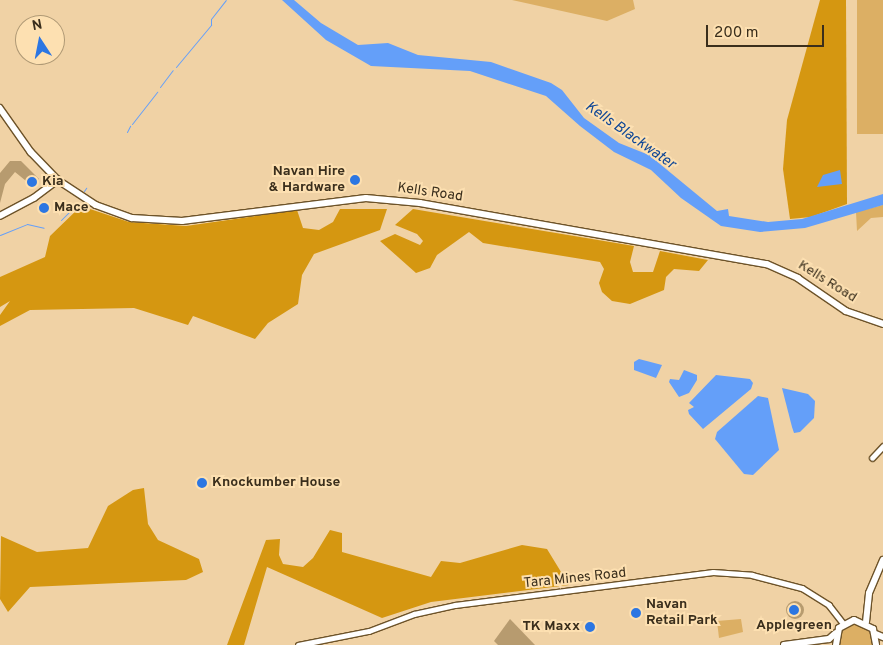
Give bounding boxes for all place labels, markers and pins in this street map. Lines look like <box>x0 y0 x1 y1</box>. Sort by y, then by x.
place label: Navan Hire & Hardware <box>269 164 345 196</box>
place label: Kia <box>42 174 64 190</box>
marker: Navan Hire & Hardware <box>349 174 361 186</box>
marker: Kia <box>26 176 38 188</box>
place label: Mace <box>54 200 89 216</box>
marker: Mace <box>38 202 50 214</box>
place label: Knockumber House <box>212 475 340 491</box>
marker: Knockumber House <box>196 477 208 489</box>
place label: Navan Retail Park <box>646 597 718 630</box>
marker: Applegreen <box>788 604 800 616</box>
marker: Navan Retail Park <box>630 607 642 619</box>
place label: Applegreen <box>756 618 832 634</box>
place label: TK Maxx <box>522 619 580 635</box>
marker: TK Maxx <box>584 621 596 633</box>

